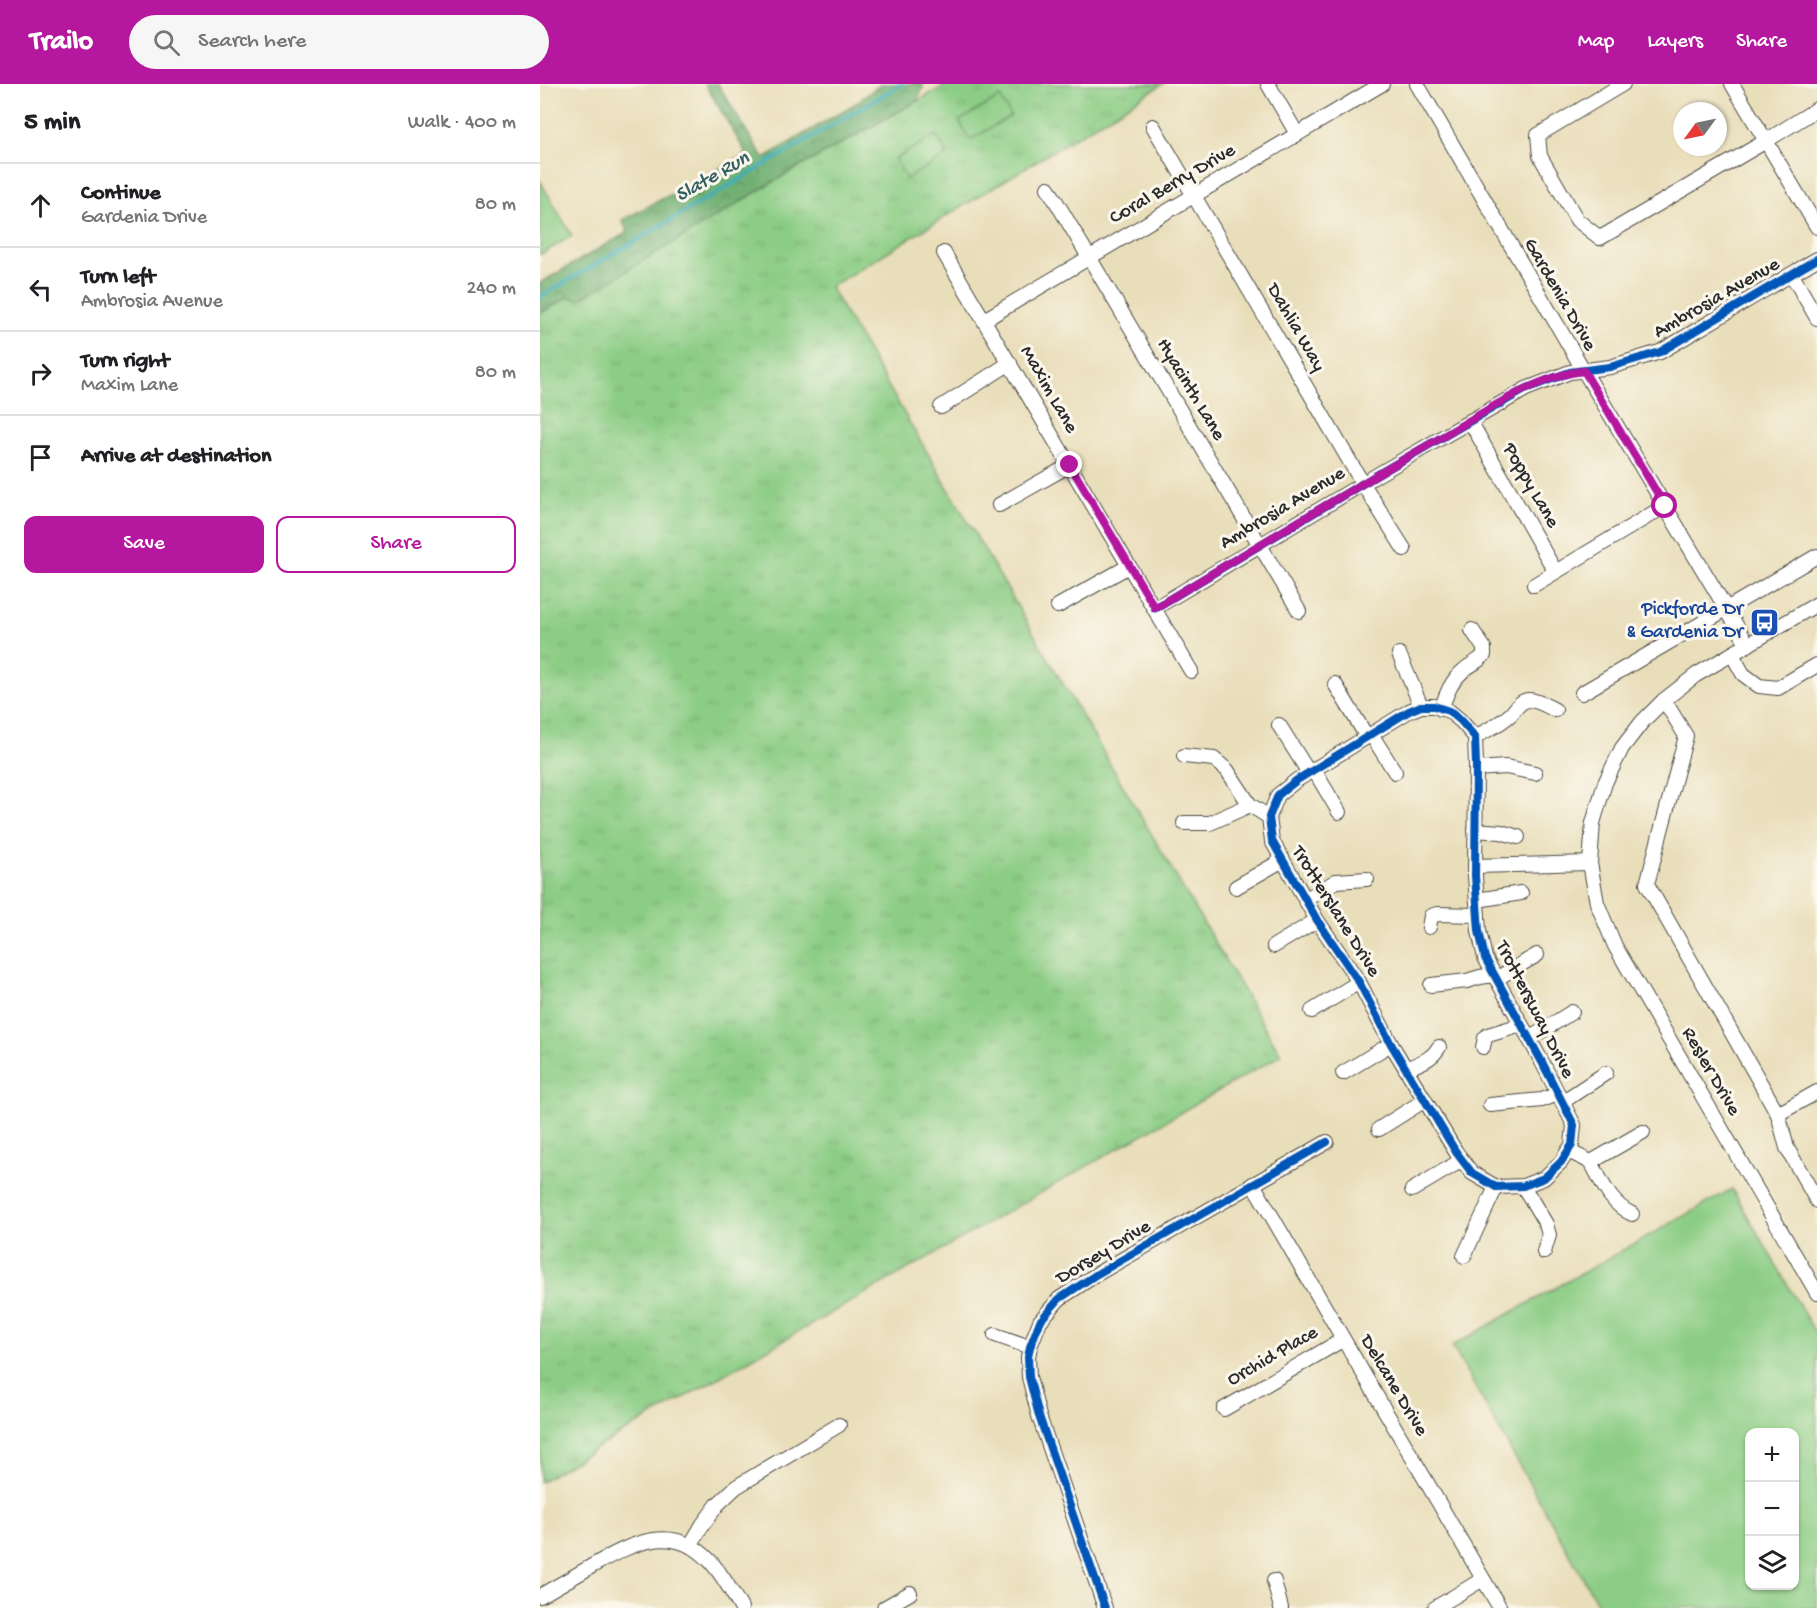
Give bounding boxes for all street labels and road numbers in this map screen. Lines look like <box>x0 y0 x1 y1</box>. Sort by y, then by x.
street label: Coral Berry Drive <box>1106 139 1241 230</box>
street label: Gardenia Drive <box>1518 235 1601 356</box>
street label: Ambrosia Avenue <box>1650 253 1785 344</box>
street label: Dahlia Way <box>1260 278 1329 376</box>
street label: Hyacinth Lane <box>1151 335 1230 446</box>
street label: Maxim Lane <box>1014 342 1083 438</box>
street label: Poppy Lane <box>1496 439 1564 533</box>
street label: Ambrosia Avenue <box>1216 462 1350 555</box>
street label: Trotterslane Drive <box>1285 841 1385 982</box>
street label: Trottersway Drive <box>1489 937 1579 1083</box>
street label: Resler Drive <box>1675 1024 1745 1121</box>
street label: Dorsey Drive <box>1051 1215 1156 1291</box>
street label: Orchid Place <box>1223 1321 1323 1392</box>
street label: Delcane Drive <box>1353 1330 1433 1441</box>

